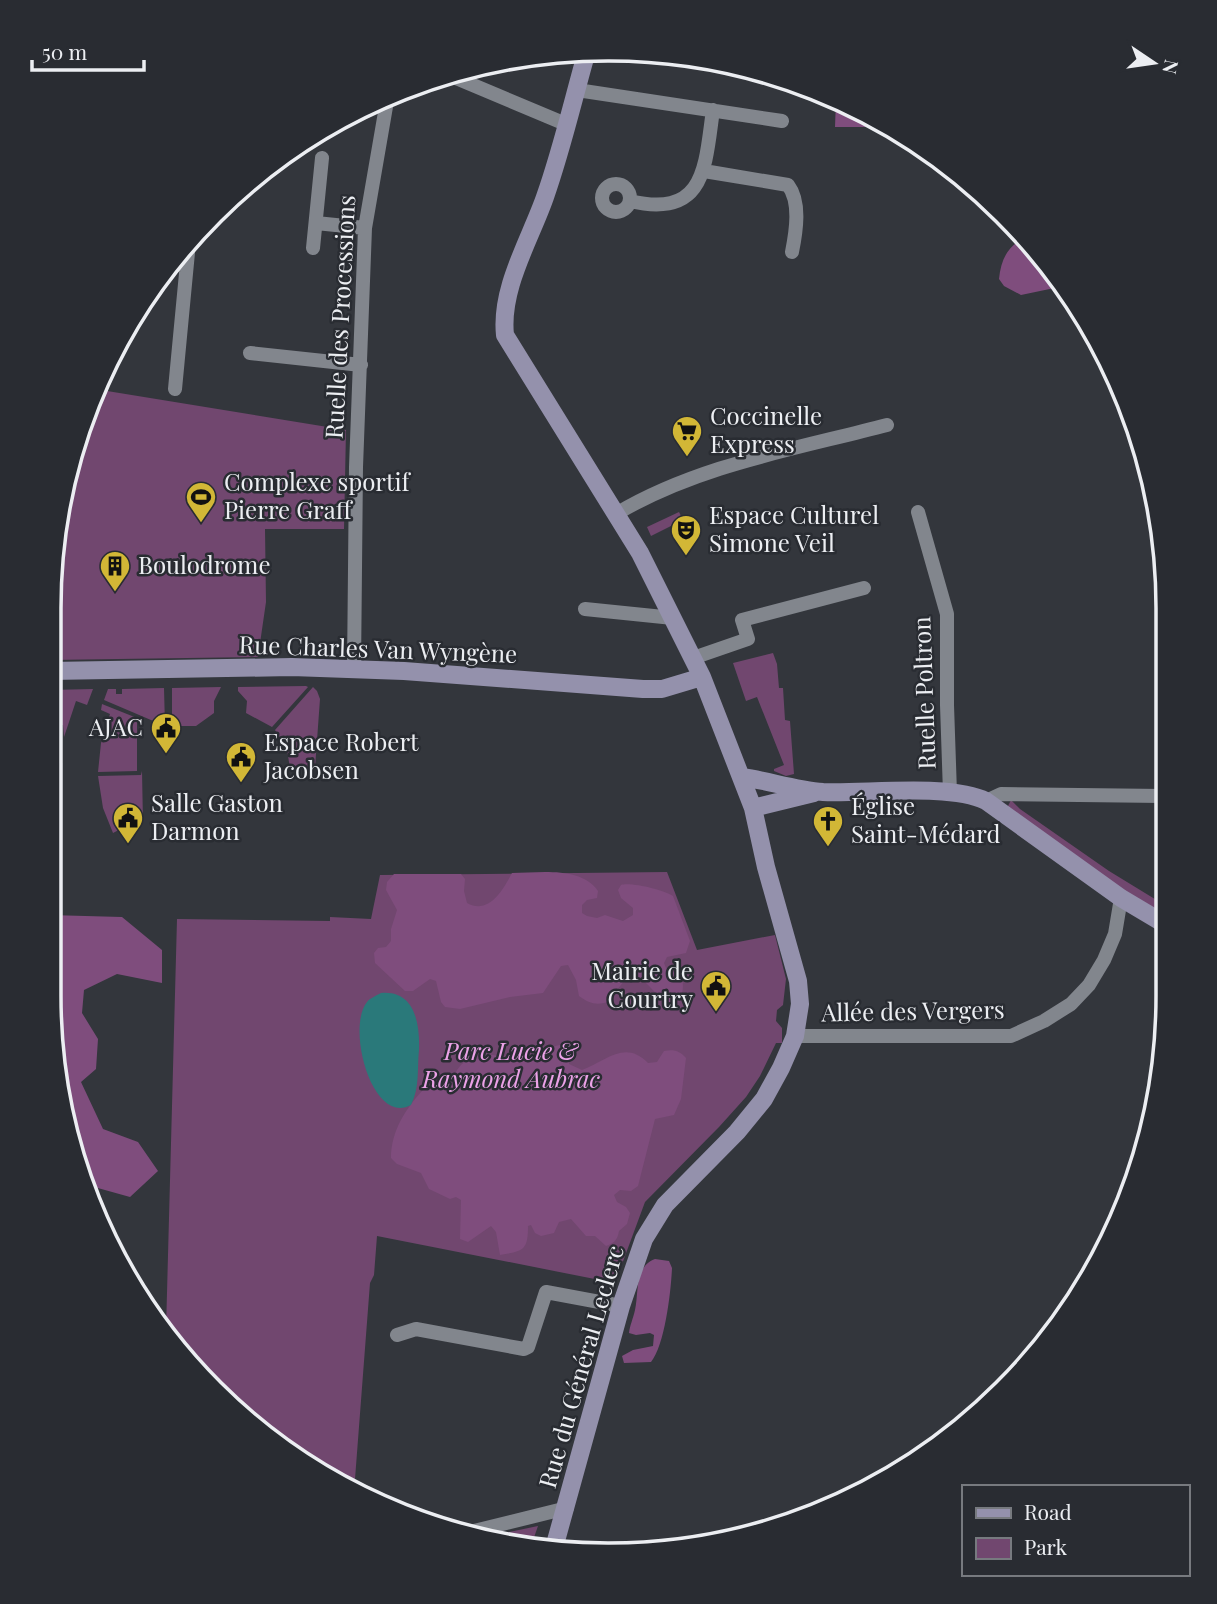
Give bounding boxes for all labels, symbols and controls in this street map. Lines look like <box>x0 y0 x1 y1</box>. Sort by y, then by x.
scale bar <box>32 28 144 72</box>
north arrow <box>1119 28 1189 98</box>
text: 50 m <box>42 37 88 65</box>
text: N <box>1157 57 1186 77</box>
street label: Ruelle des Processions <box>317 194 361 440</box>
place label: Coccinelle Express <box>710 399 822 459</box>
supermarket icon: Coccinelle Express <box>670 414 704 458</box>
place label: Complexe sportif Pierre Graff <box>224 465 412 525</box>
sports icon: Complexe sportif Pierre Graff <box>184 480 218 524</box>
place label: Espace Culturel Simone Veil <box>709 498 879 558</box>
theatre icon: Espace Culturel Simone Veil <box>669 513 703 557</box>
place label: Boulodrome <box>138 548 271 580</box>
building icon: Boulodrome <box>98 549 132 593</box>
street label: Ruelle Poltron <box>904 616 942 770</box>
street label: Rue Charles Van Wyngène <box>238 627 518 669</box>
place label: AJAC <box>88 710 143 742</box>
public building icon: AJAC <box>149 711 183 755</box>
place label: Espace Robert Jacobsen <box>263 725 419 785</box>
public building icon: Espace Robert Jacobsen <box>224 740 258 784</box>
place label: Salle Gaston Darmon <box>151 786 283 846</box>
place label: Église Saint-Médard <box>851 789 1000 849</box>
public building icon: Salle Gaston Darmon <box>111 801 145 845</box>
church icon: Église Saint-Médard <box>811 804 845 848</box>
place label: Mairie de Courtry <box>591 954 693 1014</box>
public building icon: Mairie de Courtry <box>699 969 733 1013</box>
street label: Allée des Vergers <box>820 992 1005 1028</box>
park label: Parc Lucie & Raymond Aubrac <box>421 1034 600 1094</box>
street label: Rue du Général Leclerc <box>530 1241 630 1491</box>
legend <box>962 1485 1189 1576</box>
text: Road <box>1024 1497 1072 1525</box>
text: Park <box>1024 1532 1068 1560</box>

